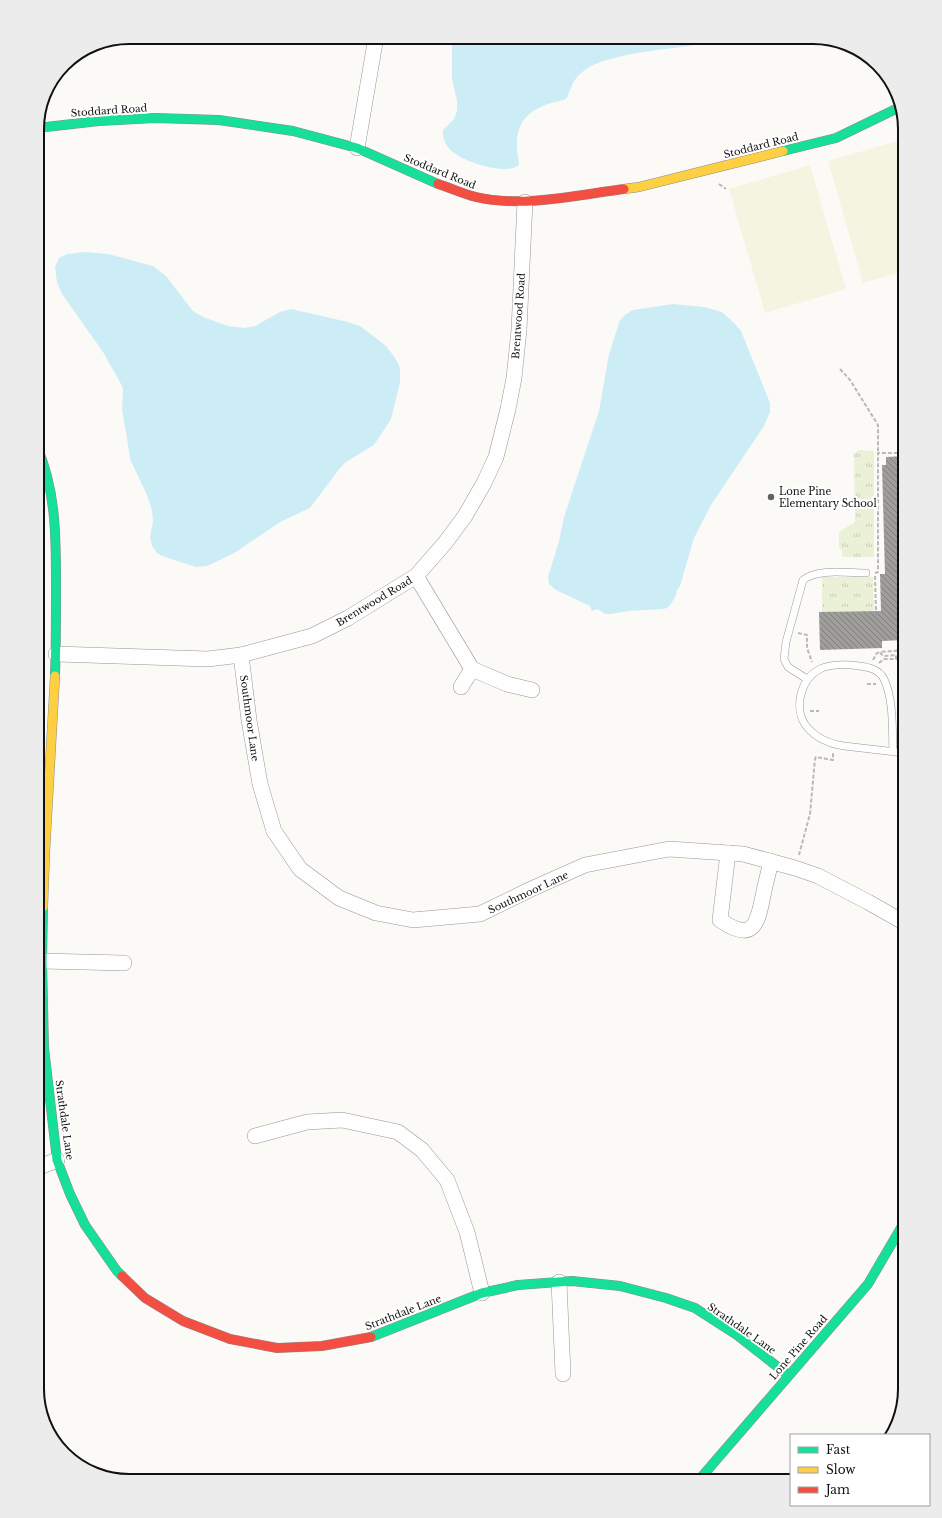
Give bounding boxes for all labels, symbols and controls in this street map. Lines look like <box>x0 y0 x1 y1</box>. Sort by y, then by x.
street label: Stoddard Road <box>70 101 148 120</box>
street label: Stoddard Road <box>722 130 800 161</box>
street label: Stoddard Road <box>402 151 478 192</box>
street label: Brentwood Road <box>509 272 528 360</box>
place label: Lone Pine Elementary School <box>779 485 877 510</box>
marker: Lone Pine Elementary School <box>766 492 776 502</box>
street label: Brentwood Road <box>334 573 415 629</box>
street label: Southmoor Lane <box>237 674 262 762</box>
street label: Southmoor Lane <box>486 868 571 917</box>
street label: Strathdale Lane <box>52 1079 77 1161</box>
street label: Strathdale Lane <box>363 1292 443 1333</box>
street label: Strathdale Lane <box>705 1300 779 1357</box>
street label: Lone Pine Road <box>767 1312 830 1382</box>
legend <box>790 1434 930 1506</box>
text: Fast <box>826 1442 851 1457</box>
text: Slow <box>826 1462 856 1477</box>
text: Jam <box>824 1482 850 1497</box>

